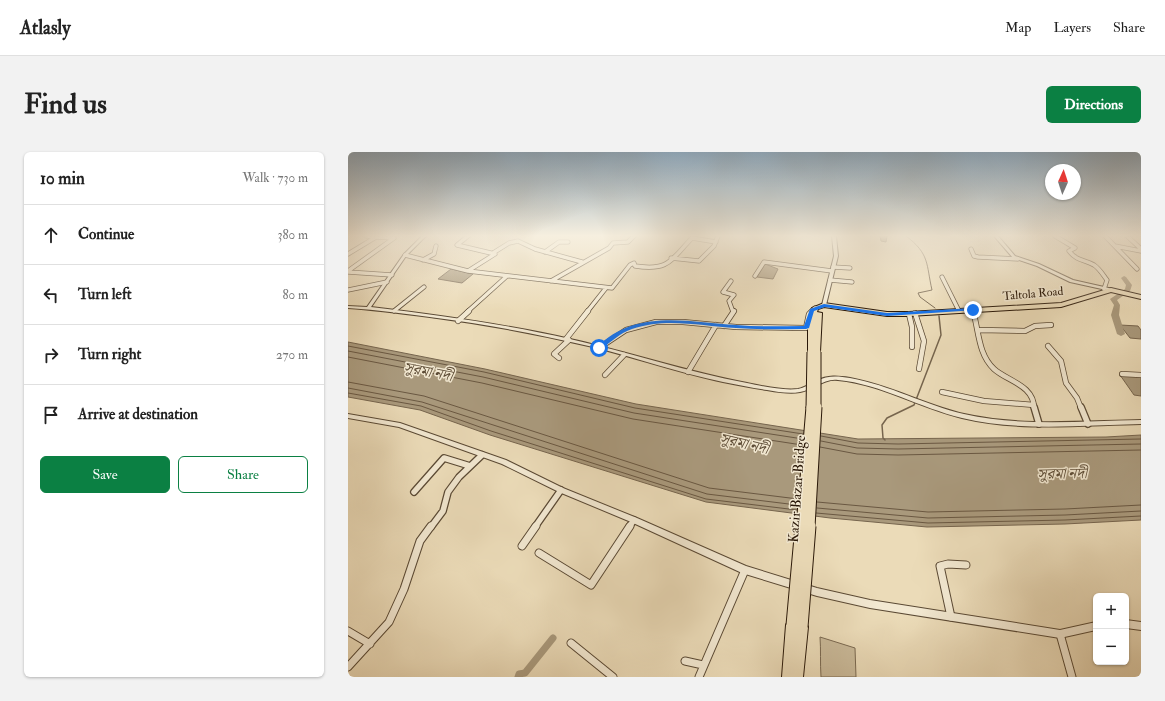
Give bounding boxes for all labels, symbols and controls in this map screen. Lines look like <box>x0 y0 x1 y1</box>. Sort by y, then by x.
text: Atlasly <box>20 16 71 40</box>
text: Map <box>1005 19 1031 36</box>
text: Layers <box>1053 19 1091 36</box>
text: Share <box>1113 19 1145 36</box>
button: Directions <box>1046 86 1141 123</box>
text: Find us <box>24 87 107 122</box>
north arrow <box>1045 164 1081 200</box>
text: 10 min <box>40 168 85 189</box>
text: Walk · 730 m <box>243 170 308 186</box>
icon: ahead <box>40 224 62 246</box>
text: Continue <box>78 225 134 244</box>
text: 380 m <box>277 227 308 243</box>
icon: left <box>40 284 62 306</box>
street label: Taltola Road <box>1002 284 1064 304</box>
text: Turn left <box>78 285 132 304</box>
text: 80 m <box>282 287 308 303</box>
route end <box>964 301 982 319</box>
route start <box>590 339 608 357</box>
icon: right <box>40 344 62 366</box>
text: Turn right <box>78 345 141 364</box>
text: 270 m <box>276 347 308 363</box>
water label: সুরমা নদী <box>402 358 456 386</box>
icon: arrive <box>40 404 62 426</box>
text: Arrive at destination <box>78 405 198 424</box>
water label: সুরমা নদী <box>718 429 772 459</box>
street label: Kazir Bazar Bridge <box>785 435 809 543</box>
button: Save <box>40 456 170 493</box>
button: Share <box>178 456 308 493</box>
water label: সুরমা নদী <box>1037 464 1089 484</box>
map controls <box>1093 593 1129 665</box>
button: + <box>1093 593 1129 629</box>
button: − <box>1093 629 1129 665</box>

